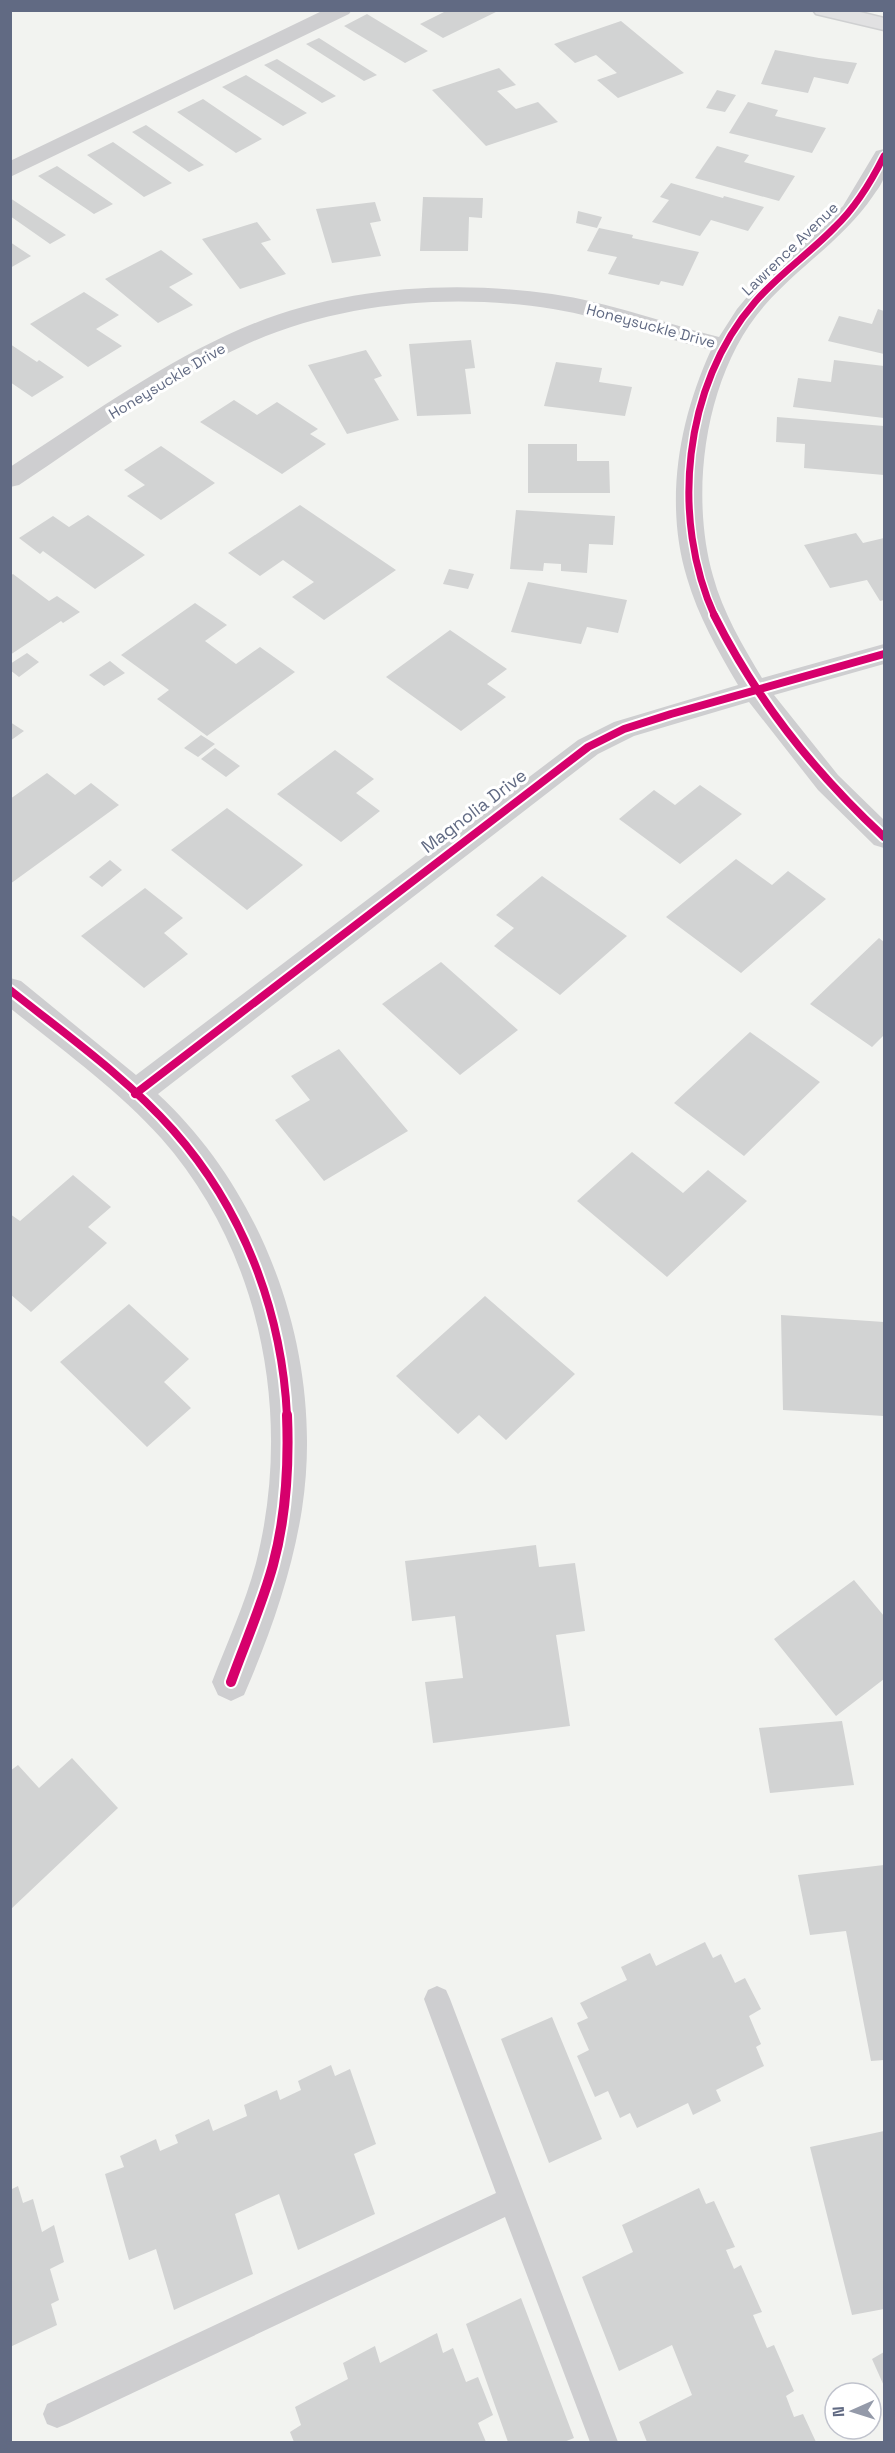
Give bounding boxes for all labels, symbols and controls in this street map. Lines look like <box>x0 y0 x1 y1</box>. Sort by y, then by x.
street label: Lawrence Avenue <box>738 198 842 299</box>
street label: Honeysuckle Drive <box>585 299 718 352</box>
street label: Honeysuckle Drive <box>105 338 229 423</box>
street label: Magnolia Drive <box>416 763 531 858</box>
north arrow <box>823 2381 883 2441</box>
text: N <box>828 2406 849 2418</box>

